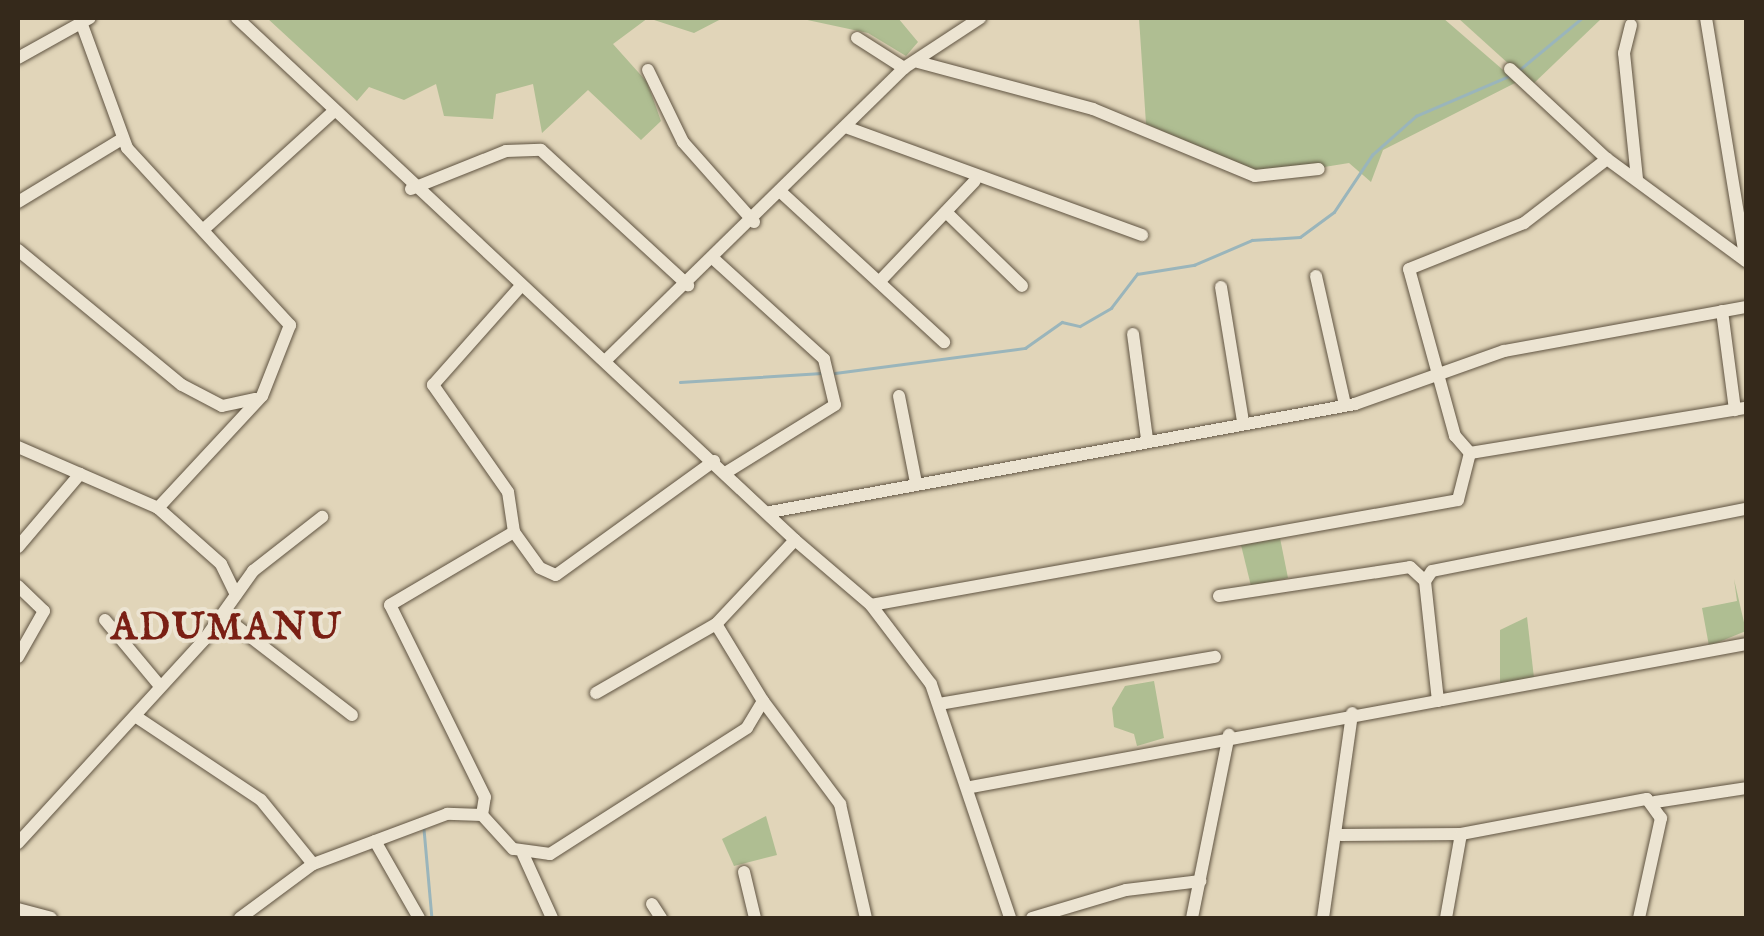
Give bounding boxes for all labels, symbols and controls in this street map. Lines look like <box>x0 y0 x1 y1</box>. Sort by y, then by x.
district label: ADUMANU <box>111 607 343 653</box>

